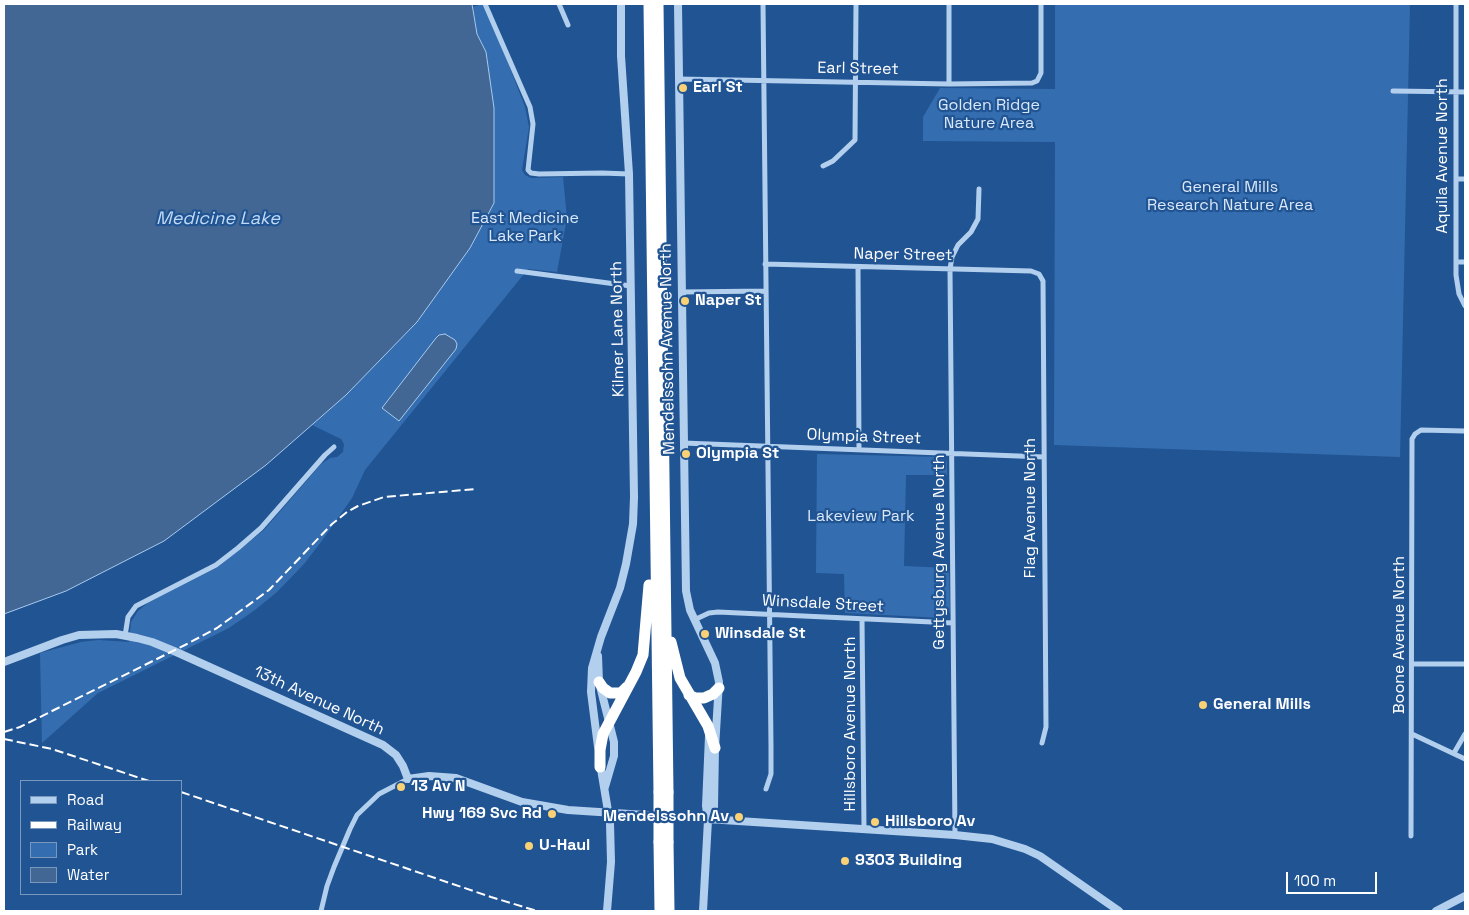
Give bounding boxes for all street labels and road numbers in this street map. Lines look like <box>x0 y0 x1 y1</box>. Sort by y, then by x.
street label: Earl Street <box>817 59 899 79</box>
street label: Aquila Avenue North <box>1433 78 1453 234</box>
street label: Mendelssohn Avenue North <box>657 243 679 455</box>
street label: Naper Street <box>854 245 952 265</box>
street label: Kilmer Lane North <box>607 261 629 397</box>
street label: Olympia Street <box>806 425 922 449</box>
street label: Flag Avenue North <box>1021 438 1041 578</box>
street label: Gettysburg Avenue North <box>930 454 950 650</box>
street label: Boone Avenue North <box>1390 556 1410 714</box>
street label: Winsdale Street <box>762 591 884 617</box>
street label: Hillsboro Avenue North <box>841 637 861 811</box>
street label: 13th Avenue North <box>251 662 387 740</box>

